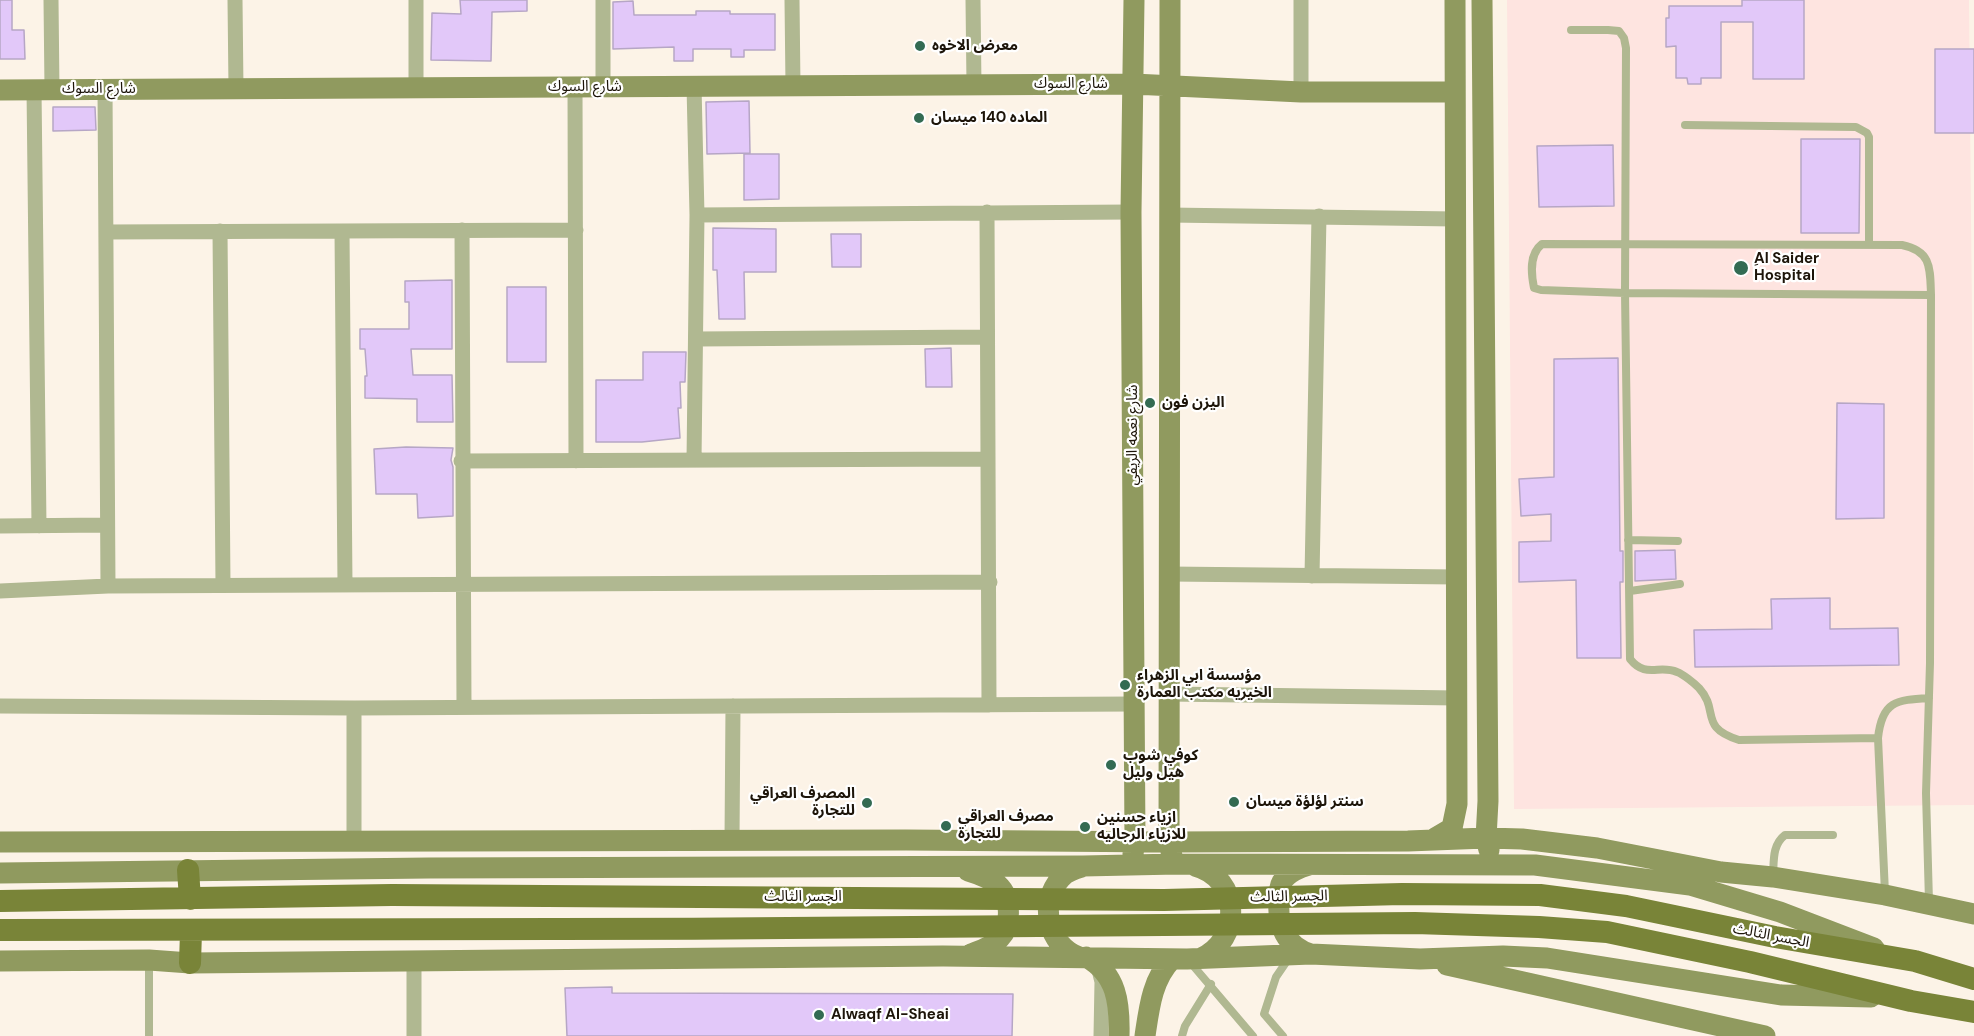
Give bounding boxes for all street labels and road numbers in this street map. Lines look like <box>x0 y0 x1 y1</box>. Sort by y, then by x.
street label: شارع السوك <box>1034 75 1108 93</box>
street label: شارع السوك <box>548 78 622 96</box>
street label: شارع السوك <box>62 80 136 98</box>
street label: شارع نعمه الريفي <box>1124 385 1142 485</box>
street label: الجسر الثالث <box>1250 887 1328 907</box>
street label: الجسر الثالث <box>764 888 842 906</box>
street label: الجسر الثالث <box>1731 920 1811 952</box>

